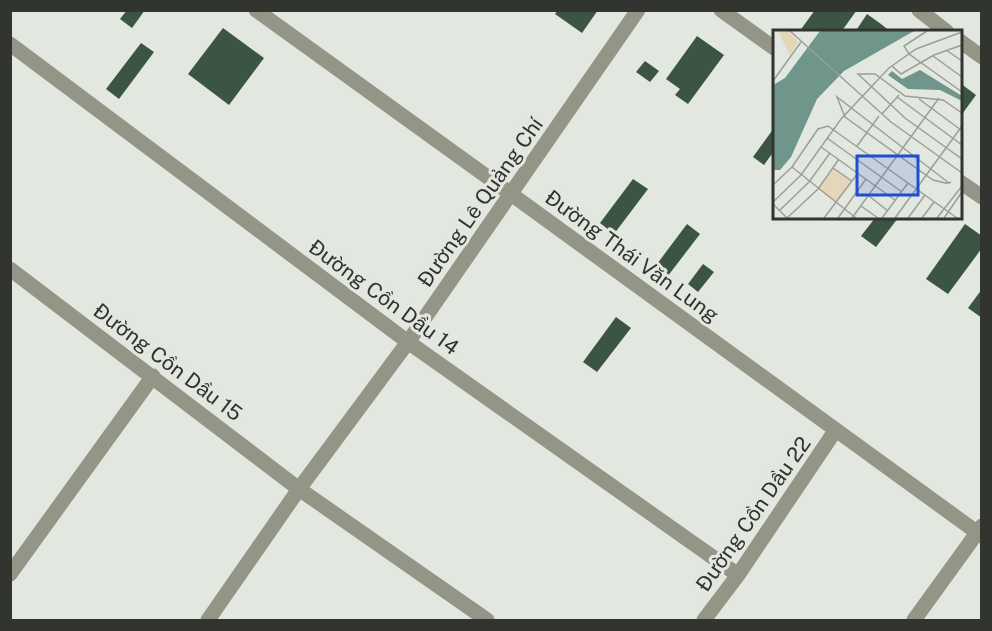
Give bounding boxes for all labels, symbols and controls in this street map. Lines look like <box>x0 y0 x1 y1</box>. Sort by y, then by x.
inset map <box>773 30 962 219</box>
street label: Đường Lê Quảng Chí <box>412 112 548 292</box>
street label: Đường Thái Văn Lung <box>540 185 724 327</box>
street label: Đường Cồn Dầu 14 <box>304 234 464 360</box>
street label: Đường Cồn Dầu 15 <box>89 298 247 426</box>
street label: Đường Cồn Dầu 22 <box>690 432 816 596</box>

